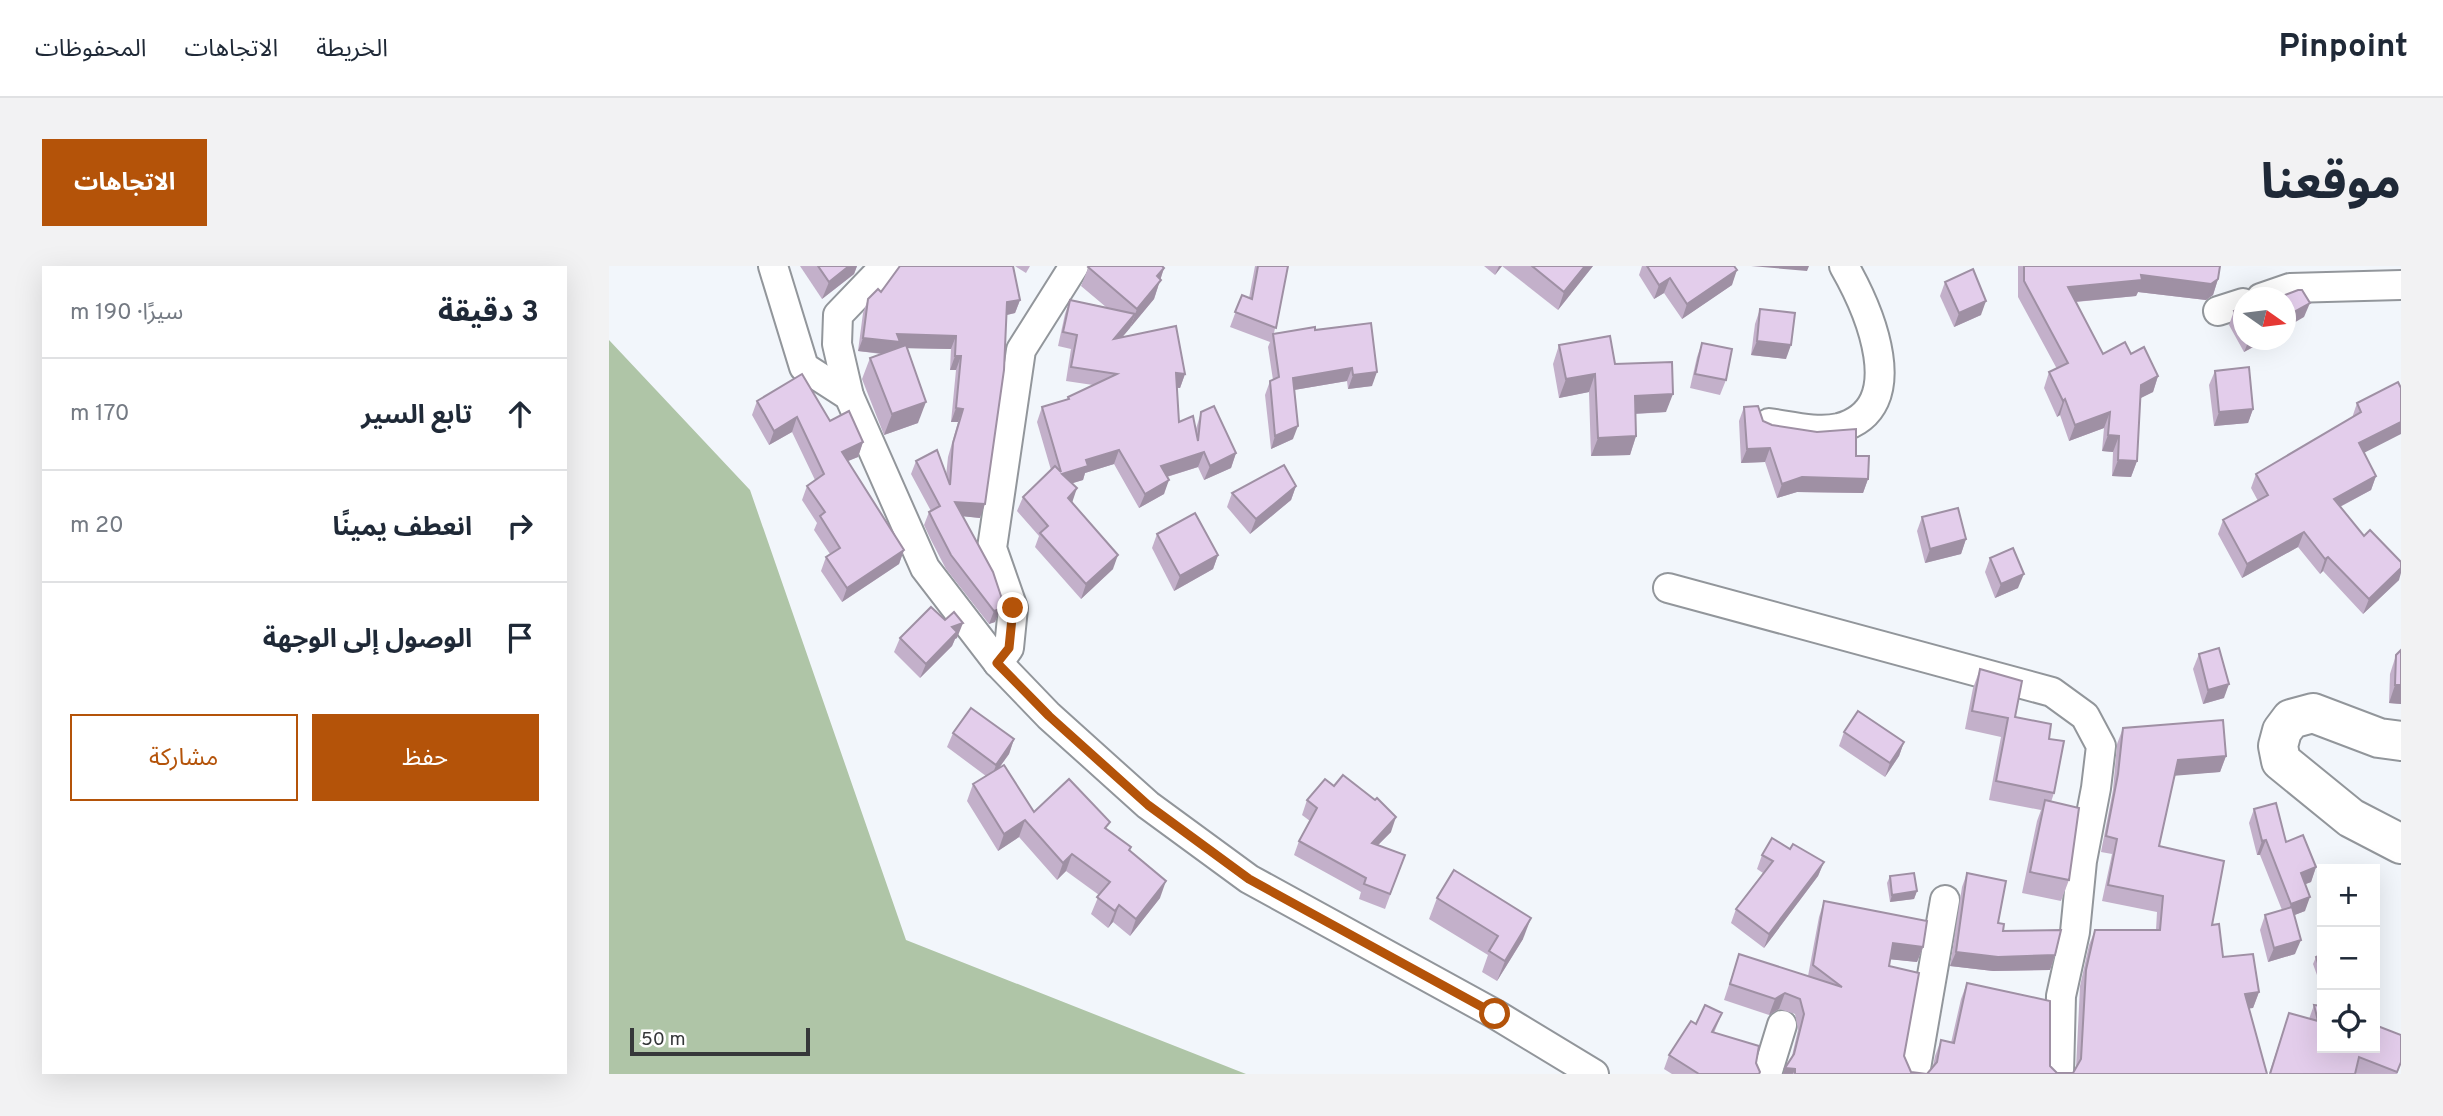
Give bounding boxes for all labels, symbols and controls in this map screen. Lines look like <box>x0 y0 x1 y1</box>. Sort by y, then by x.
text: Pinpoint <box>2279 27 2408 69</box>
text: المحفوظات <box>35 35 146 65</box>
text: الاتجاهات <box>184 35 278 65</box>
text: الخريطة <box>316 35 388 65</box>
button: الاتجاهات <box>42 139 207 226</box>
text: موقعنا <box>2261 155 2401 217</box>
north arrow <box>2233 287 2296 350</box>
text: 3 دقيقة <box>438 295 539 332</box>
text: سيرًا · 190 m <box>70 299 183 328</box>
icon: ahead <box>501 395 539 433</box>
text: 170 m <box>70 400 129 429</box>
text: تابع السير <box>361 400 472 433</box>
icon: right <box>501 507 539 545</box>
text: 20 m <box>70 512 124 541</box>
text: انعطف يمينًا <box>333 512 472 545</box>
route end <box>997 592 1028 623</box>
icon: arrive <box>501 619 539 657</box>
text: الوصول إلى الوجهة <box>263 624 472 657</box>
button: مشاركة <box>70 714 298 801</box>
button: حفظ <box>312 714 539 801</box>
map controls <box>2317 864 2380 1053</box>
button: + <box>2317 864 2380 927</box>
button: − <box>2317 927 2380 990</box>
button: locate <box>2317 990 2380 1053</box>
route start <box>1479 998 1510 1029</box>
scale bar <box>630 1025 810 1057</box>
text: 50 m <box>641 1028 686 1052</box>

